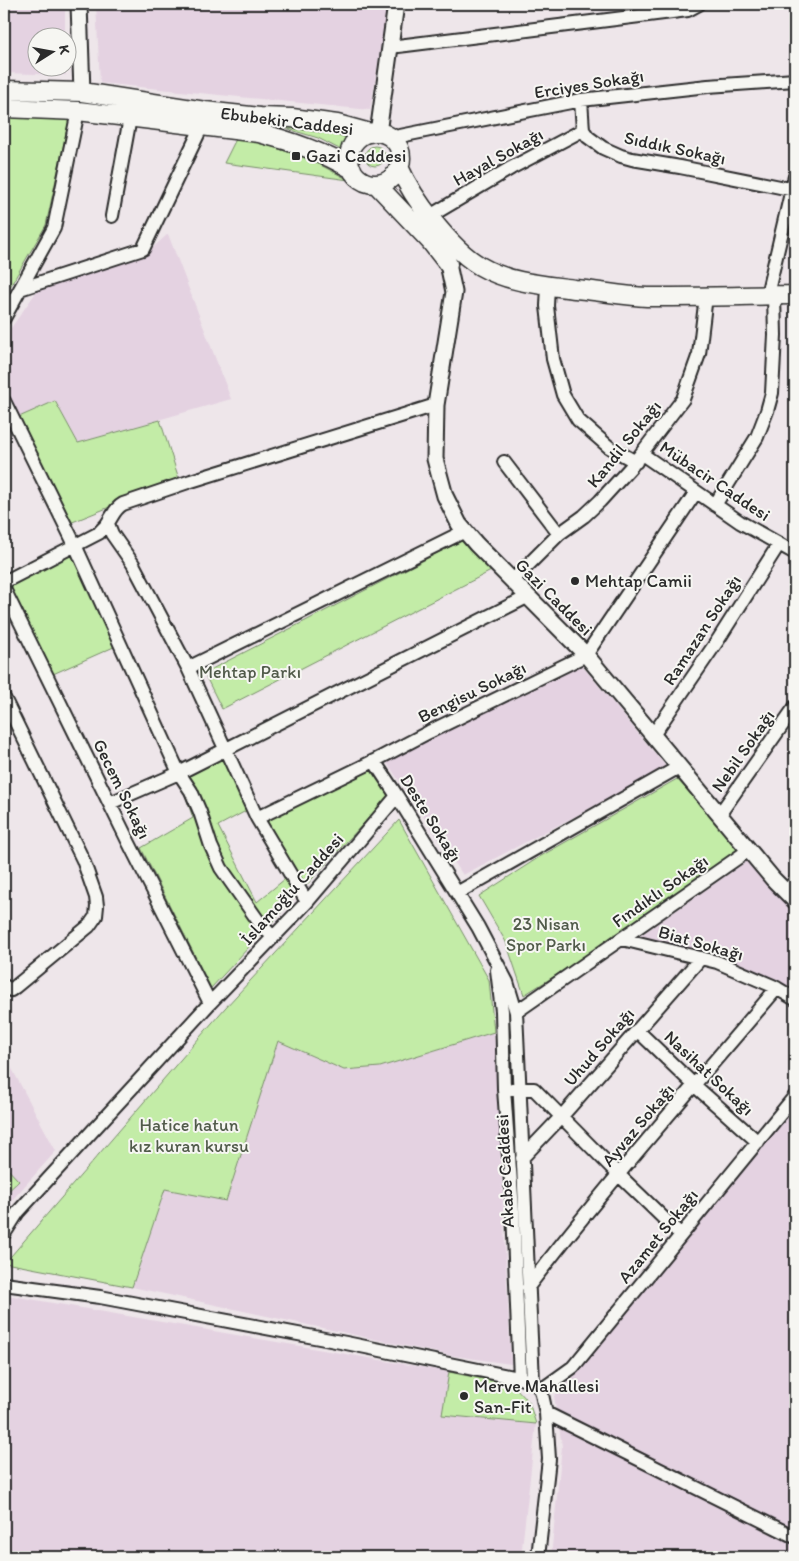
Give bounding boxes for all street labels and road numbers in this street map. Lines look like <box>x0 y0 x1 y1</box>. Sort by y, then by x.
street label: Erciyes Sokağı <box>533 64 645 104</box>
street label: Ebubekir Caddesi <box>219 102 355 140</box>
street label: Hayal Sokağı <box>449 123 547 191</box>
street label: Sıddık Sokağı <box>622 126 728 170</box>
street label: Kandil Sokağı <box>582 396 666 492</box>
street label: Mübacir Caddesi <box>656 436 774 526</box>
street label: Gazi Caddesi <box>511 554 597 640</box>
street label: Ramazan Sokağı <box>658 571 746 689</box>
street label: Bengisu Sokağı <box>414 656 530 728</box>
street label: Nebil Sokağı <box>707 706 779 796</box>
street label: Gecem Sokağı <box>88 735 156 843</box>
street label: Deste Sokağı <box>395 770 467 866</box>
street label: İslamoğlu Caddesi <box>236 828 348 950</box>
street label: Fındıklı Sokağı <box>608 850 712 932</box>
street label: Biat Sokağı <box>656 920 746 966</box>
street label: Uhud Sokağı <box>559 1003 639 1091</box>
street label: Nasihat Sokağı <box>660 1026 758 1120</box>
street label: Ayvaz Sokağı <box>597 1079 679 1171</box>
street label: Akabe Caddesi <box>491 1114 519 1228</box>
street label: Azamet Sokağı <box>613 1184 703 1288</box>

